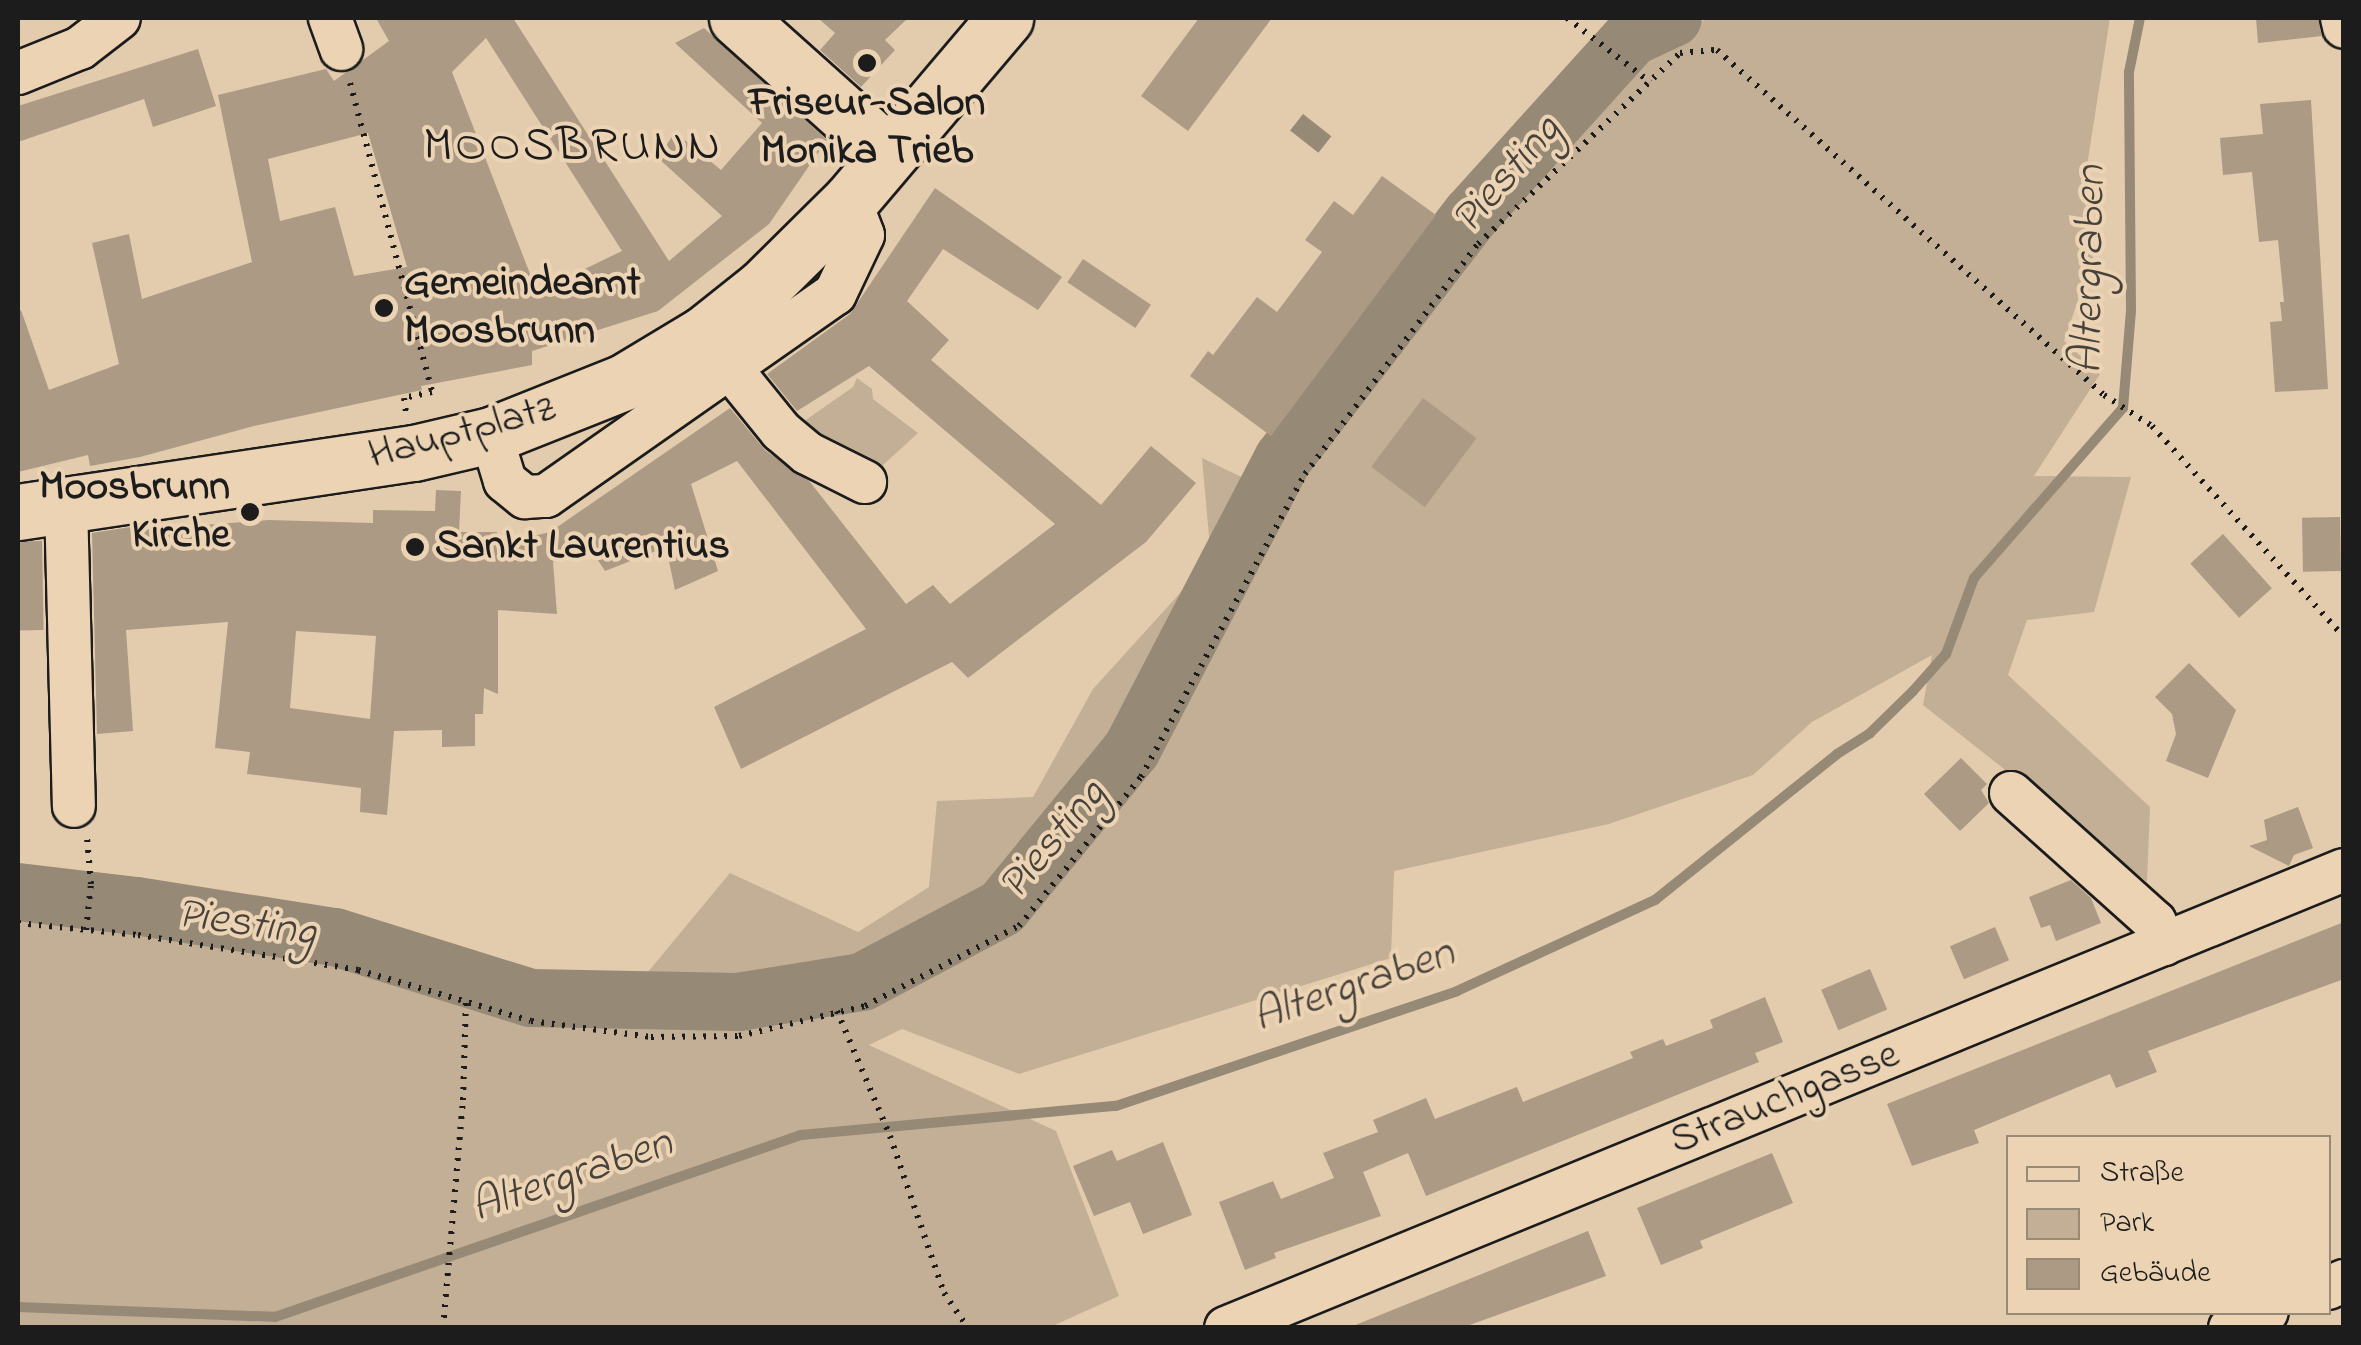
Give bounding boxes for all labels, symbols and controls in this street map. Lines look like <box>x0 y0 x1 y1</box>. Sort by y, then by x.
marker: Friseur-Salon Monika Trieb <box>856 52 878 74</box>
place label: Friseur-Salon Monika Trieb <box>749 79 985 178</box>
water label: Piesting <box>1442 105 1574 247</box>
district label: MOOSBRUNN <box>423 119 723 177</box>
water label: Altergraben <box>2062 165 2120 375</box>
place label: Gemeindeamt Moosbrunn <box>404 259 641 358</box>
marker: Gemeindeamt Moosbrunn <box>373 297 395 319</box>
street label: Hauptplatz <box>363 384 561 482</box>
place label: Moosbrunn Kirche <box>39 463 230 562</box>
marker: Moosbrunn Kirche <box>239 501 261 523</box>
place label: Sankt Laurentius <box>435 522 730 572</box>
marker: Sankt Laurentius <box>404 536 426 558</box>
water label: Piesting <box>988 770 1120 912</box>
water label: Piesting <box>173 889 319 961</box>
water label: Altergraben <box>1246 927 1462 1047</box>
street label: Strauchgasse <box>1663 1030 1907 1168</box>
water label: Altergraben <box>464 1117 680 1237</box>
legend <box>2006 1135 2331 1315</box>
text: Straße <box>2100 1152 2184 1196</box>
text: Park <box>2100 1202 2154 1246</box>
text: Gebäude <box>2100 1252 2211 1296</box>

